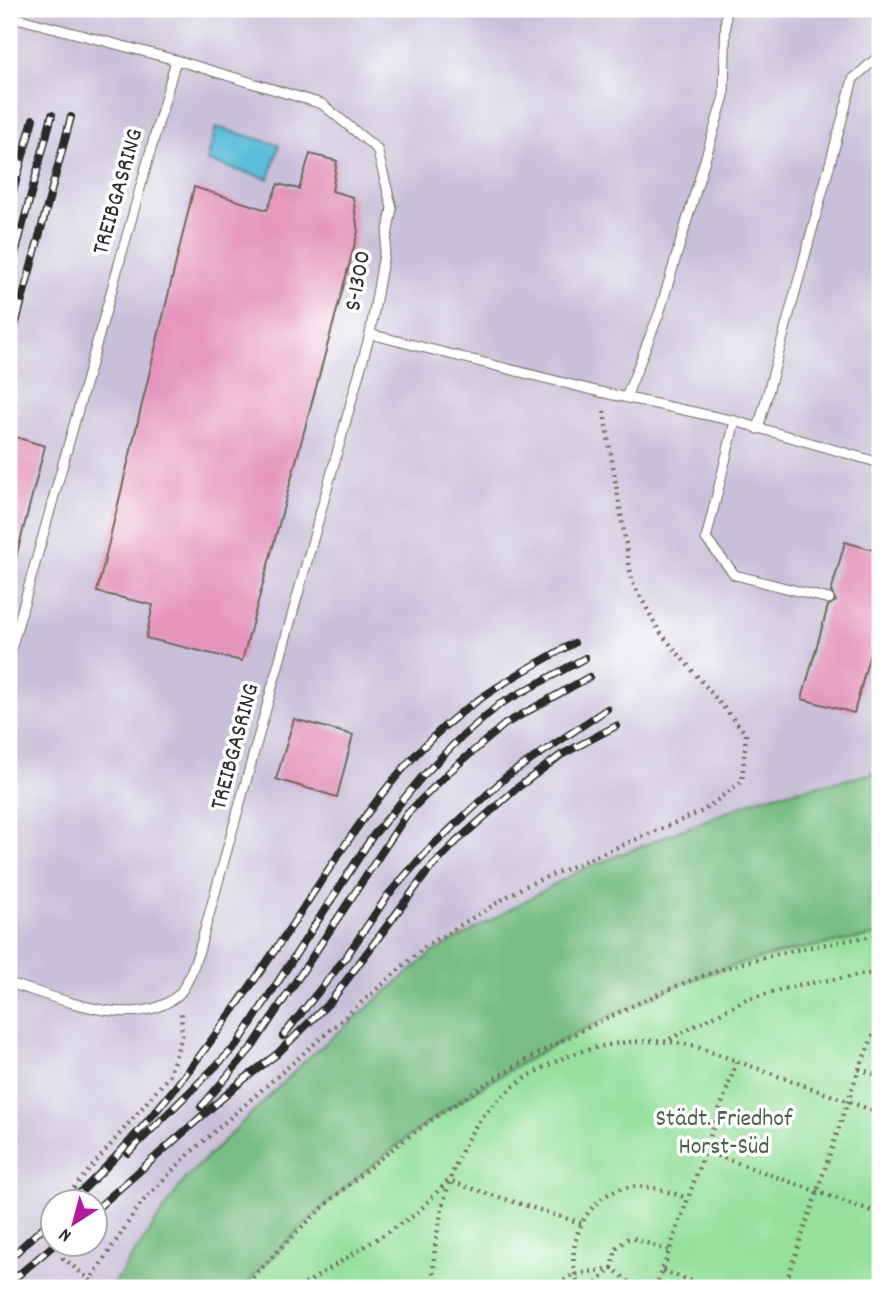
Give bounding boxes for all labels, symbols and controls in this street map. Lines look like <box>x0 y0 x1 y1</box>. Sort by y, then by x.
street label: TREIBGASRING <box>85 125 153 259</box>
street label: S-1300 <box>337 248 381 314</box>
street label: TREIBGASRING <box>203 680 269 814</box>
park label: Städt. Friedhof Horst-Süd <box>656 1103 793 1165</box>
north arrow <box>38 1188 108 1258</box>
text: N <box>54 1220 78 1248</box>

